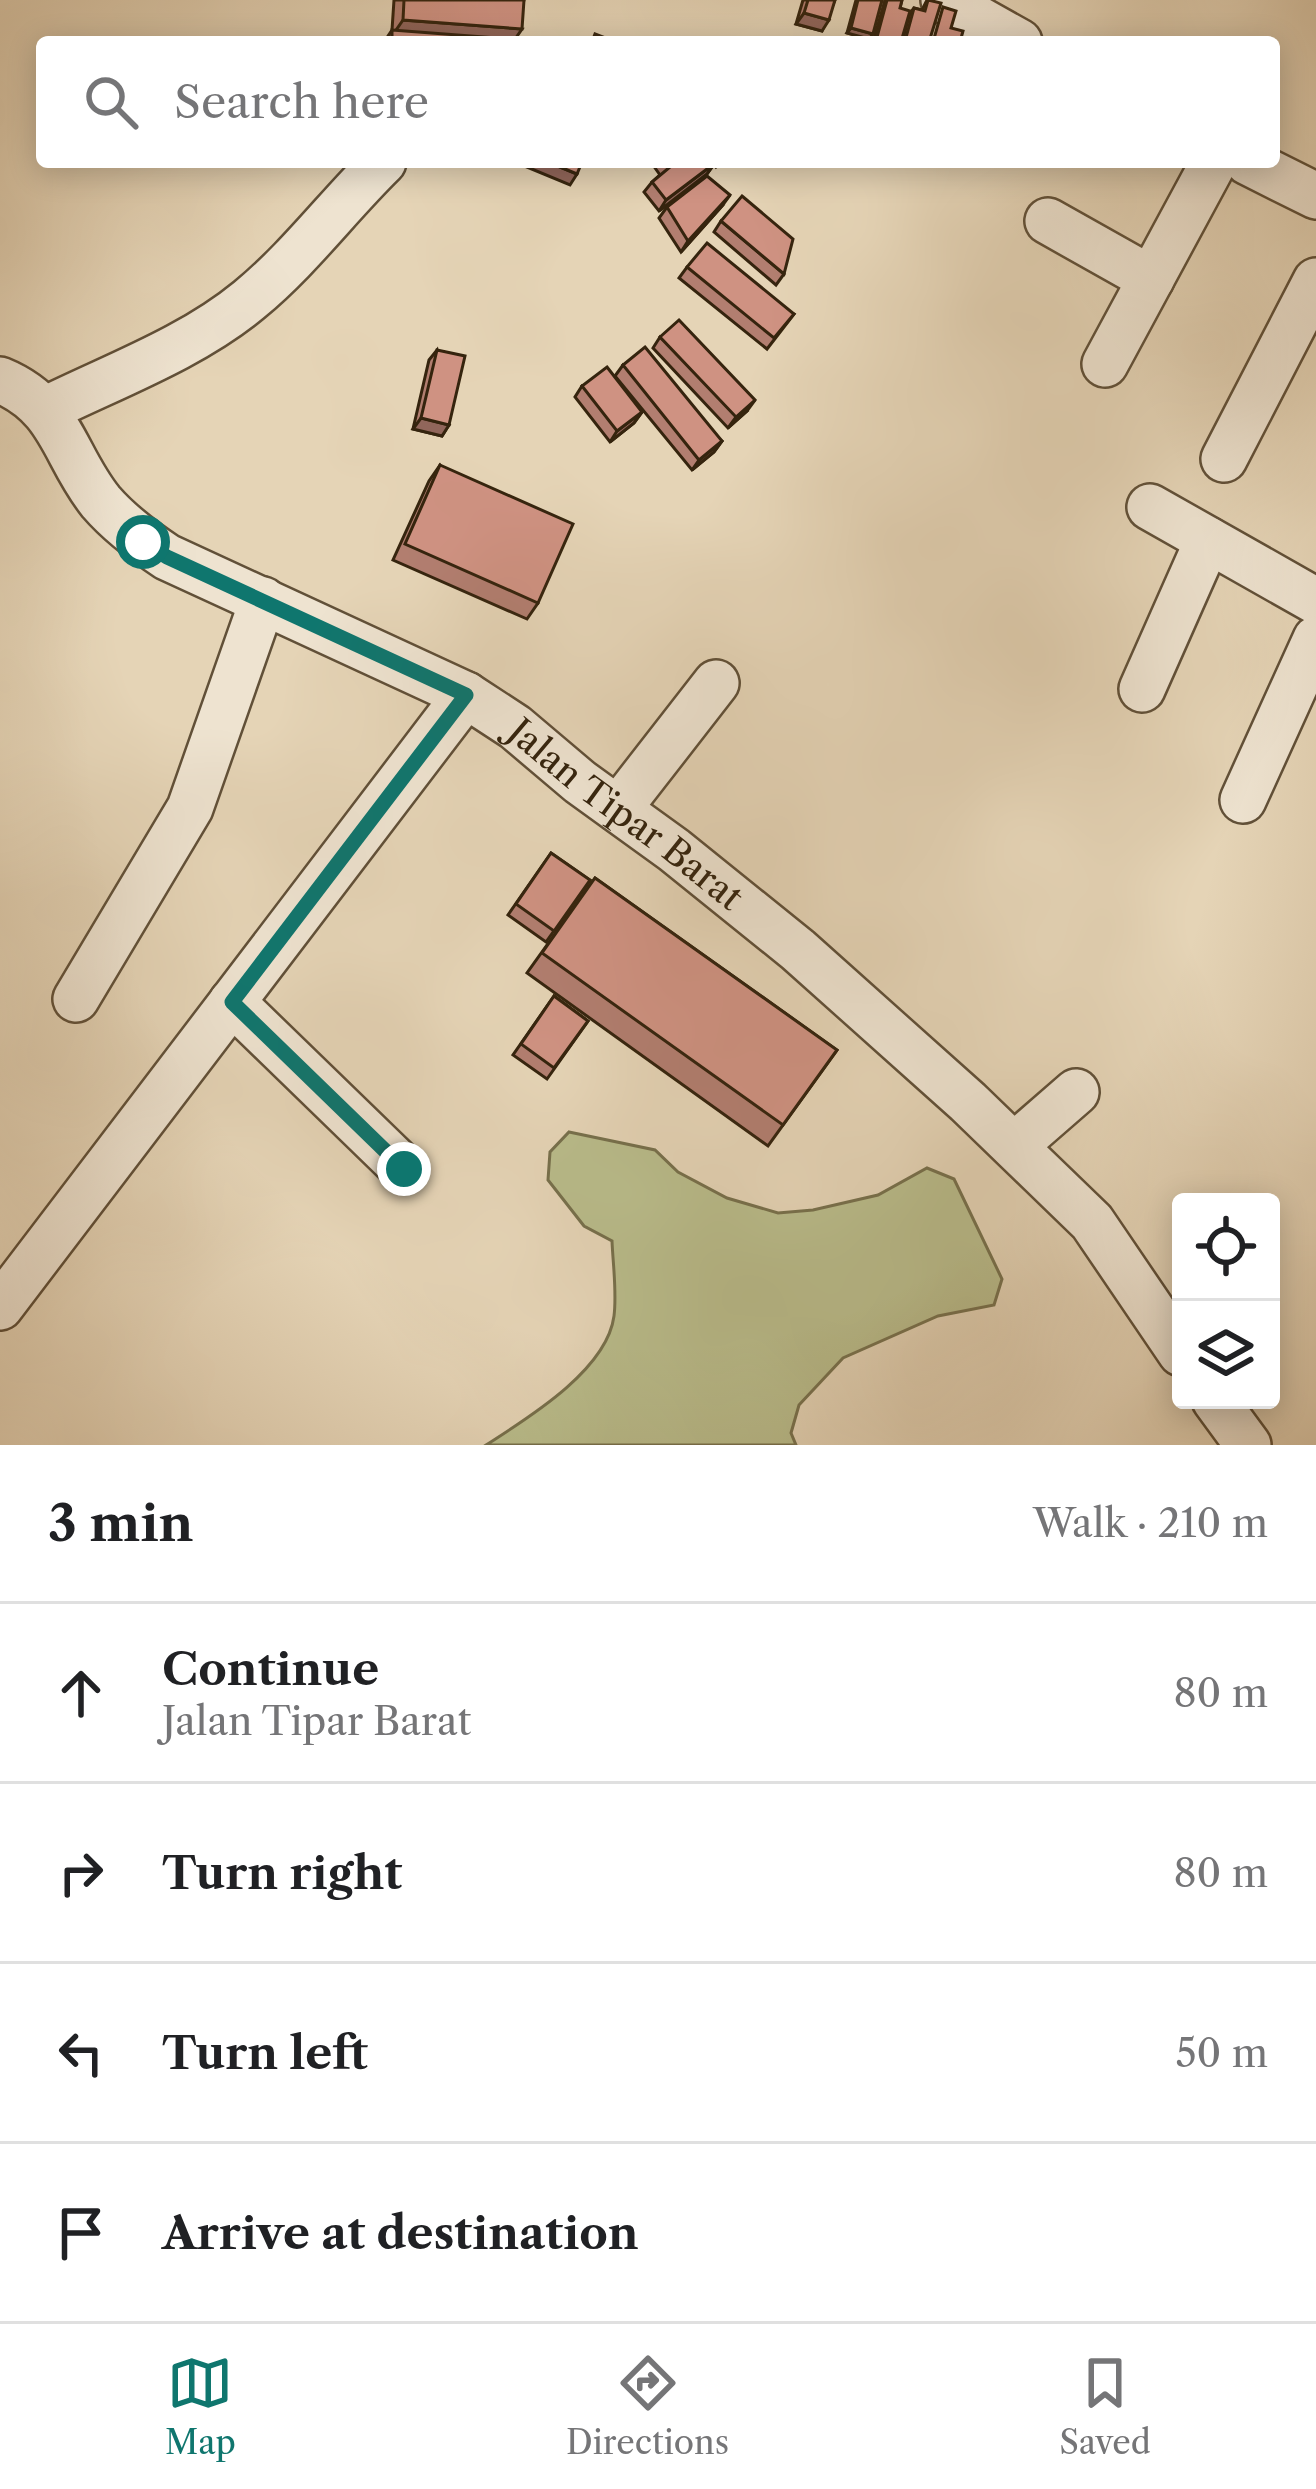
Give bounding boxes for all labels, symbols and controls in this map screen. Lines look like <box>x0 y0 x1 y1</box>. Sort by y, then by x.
search box <box>36 36 1280 168</box>
icon: search <box>78 69 144 135</box>
text: Search here <box>174 74 429 130</box>
route start <box>116 515 170 569</box>
street label: Jalan Tipar Barat <box>496 706 752 919</box>
route end <box>377 1142 431 1196</box>
map controls <box>1172 1193 1280 1409</box>
button: locate <box>1172 1193 1280 1301</box>
button: layers <box>1172 1301 1280 1409</box>
text: 3 min <box>48 1492 194 1554</box>
text: Walk · 210 m <box>1033 1499 1268 1547</box>
text: Continue <box>162 1641 379 1697</box>
icon: ahead <box>48 1660 114 1726</box>
text: 80 m <box>1173 1669 1268 1717</box>
text: Jalan Tipar Barat <box>162 1697 471 1745</box>
icon: right <box>48 1840 114 1906</box>
text: Turn right <box>162 1845 402 1901</box>
text: 80 m <box>1173 1849 1268 1897</box>
icon: left <box>48 2020 114 2086</box>
text: Turn left <box>162 2025 368 2081</box>
text: 50 m <box>1175 2029 1268 2077</box>
icon: arrive <box>48 2200 114 2266</box>
text: Arrive at destination <box>162 2205 639 2261</box>
tab: Map <box>165 2350 236 2463</box>
tab: Directions <box>566 2350 729 2463</box>
tab: Saved <box>1059 2350 1151 2463</box>

